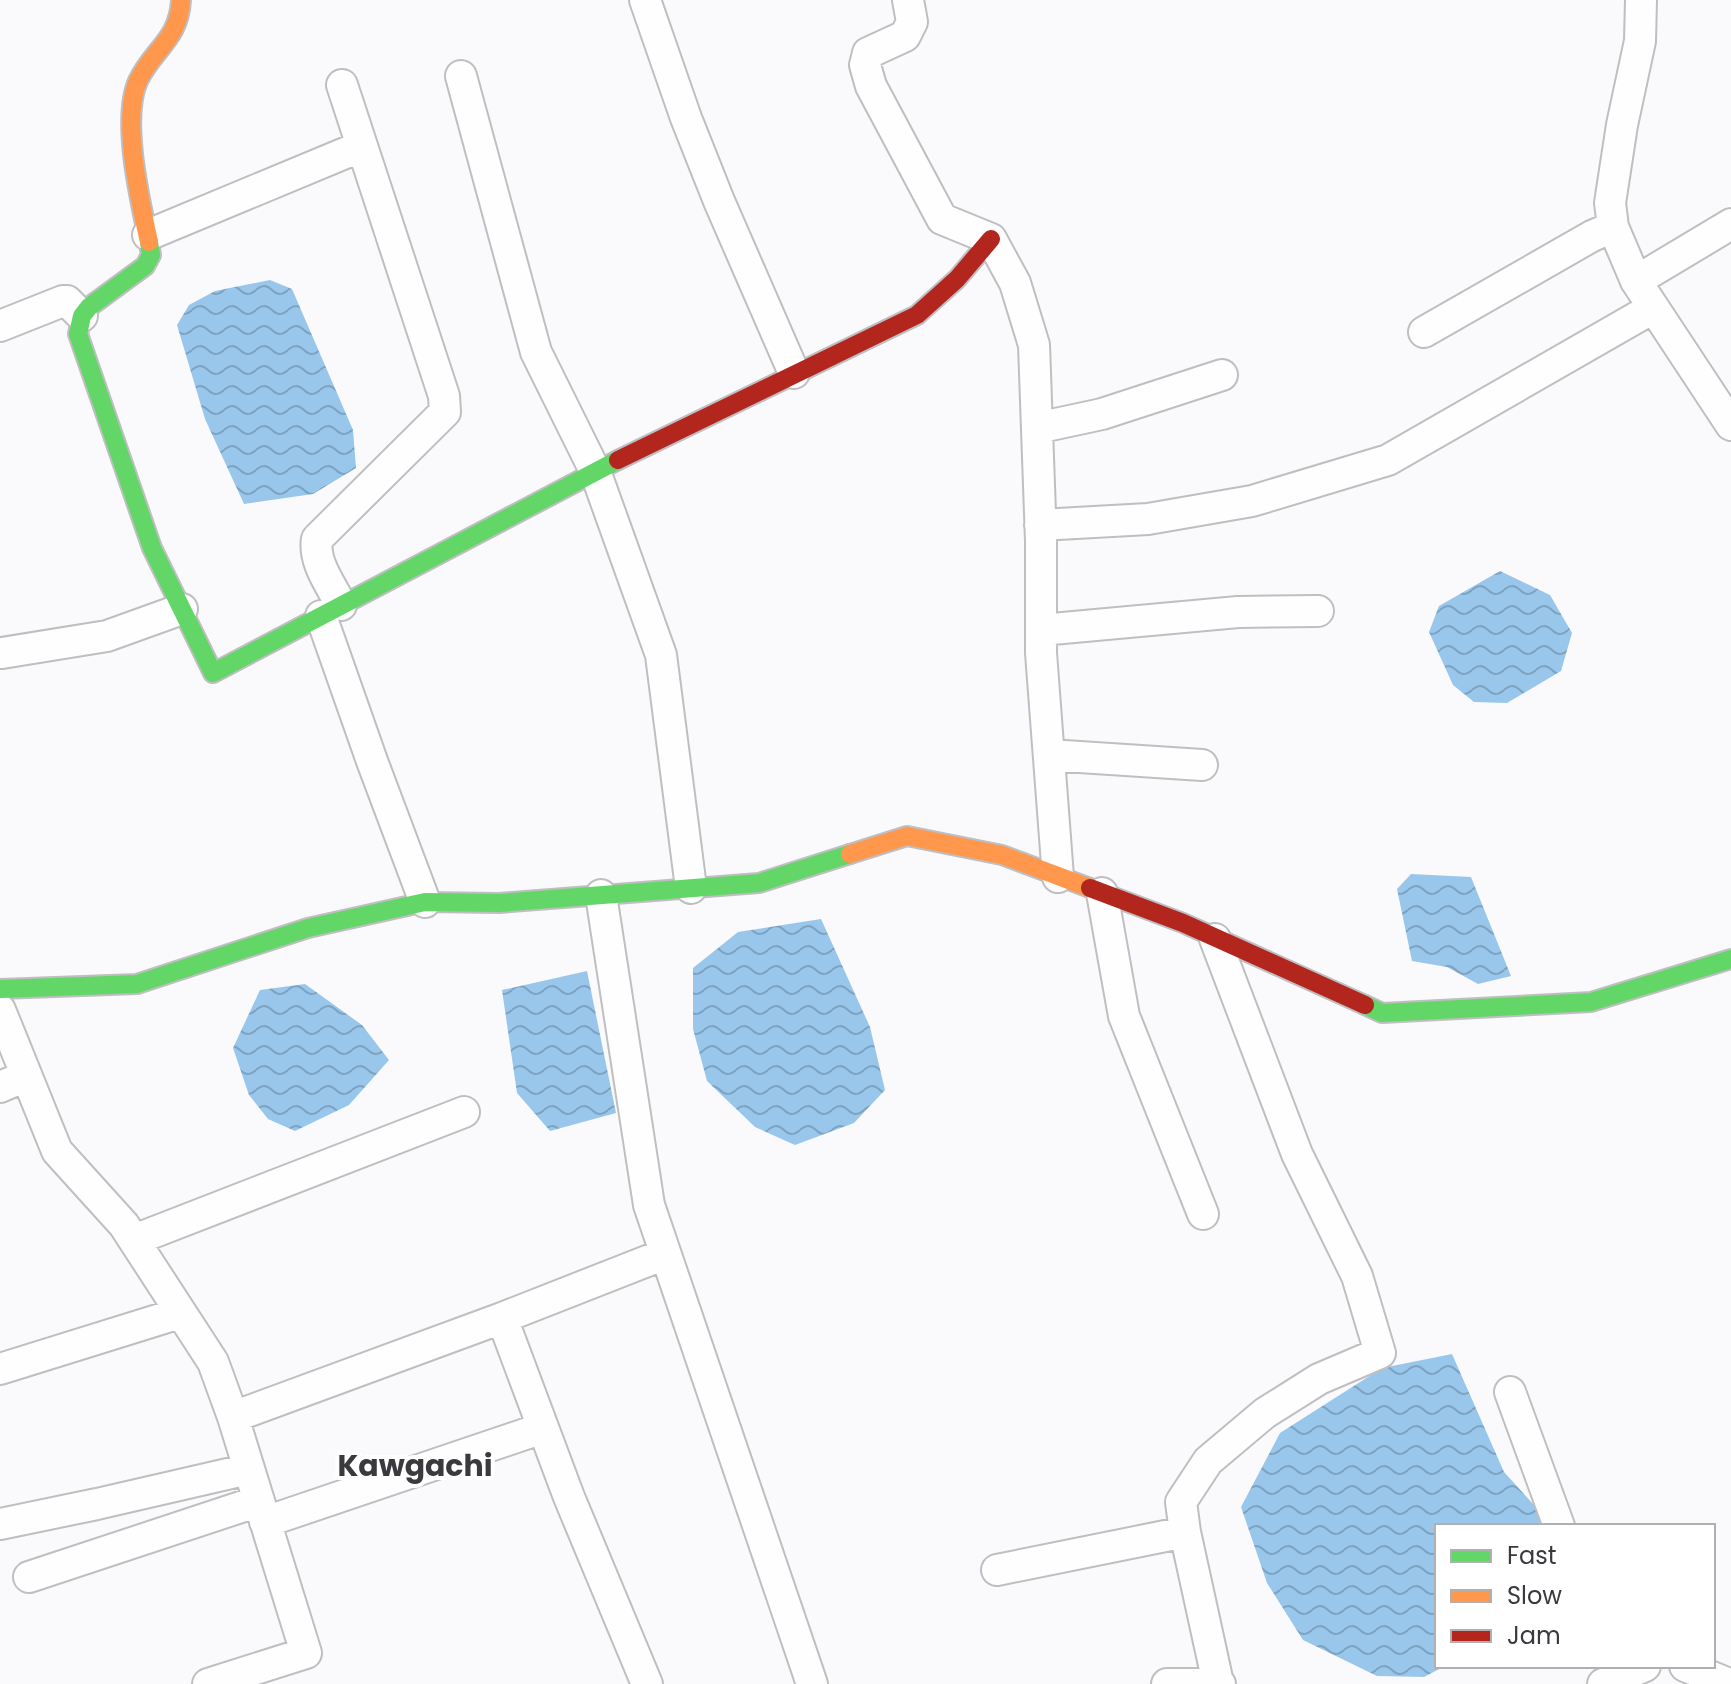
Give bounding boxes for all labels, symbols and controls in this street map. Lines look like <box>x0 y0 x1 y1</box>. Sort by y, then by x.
district label: Kawgachi <box>337 1444 493 1487</box>
legend <box>1435 1524 1715 1668</box>
text: Fast <box>1507 1539 1557 1572</box>
text: Slow <box>1507 1579 1562 1612</box>
text: Jam <box>1507 1619 1561 1652</box>

